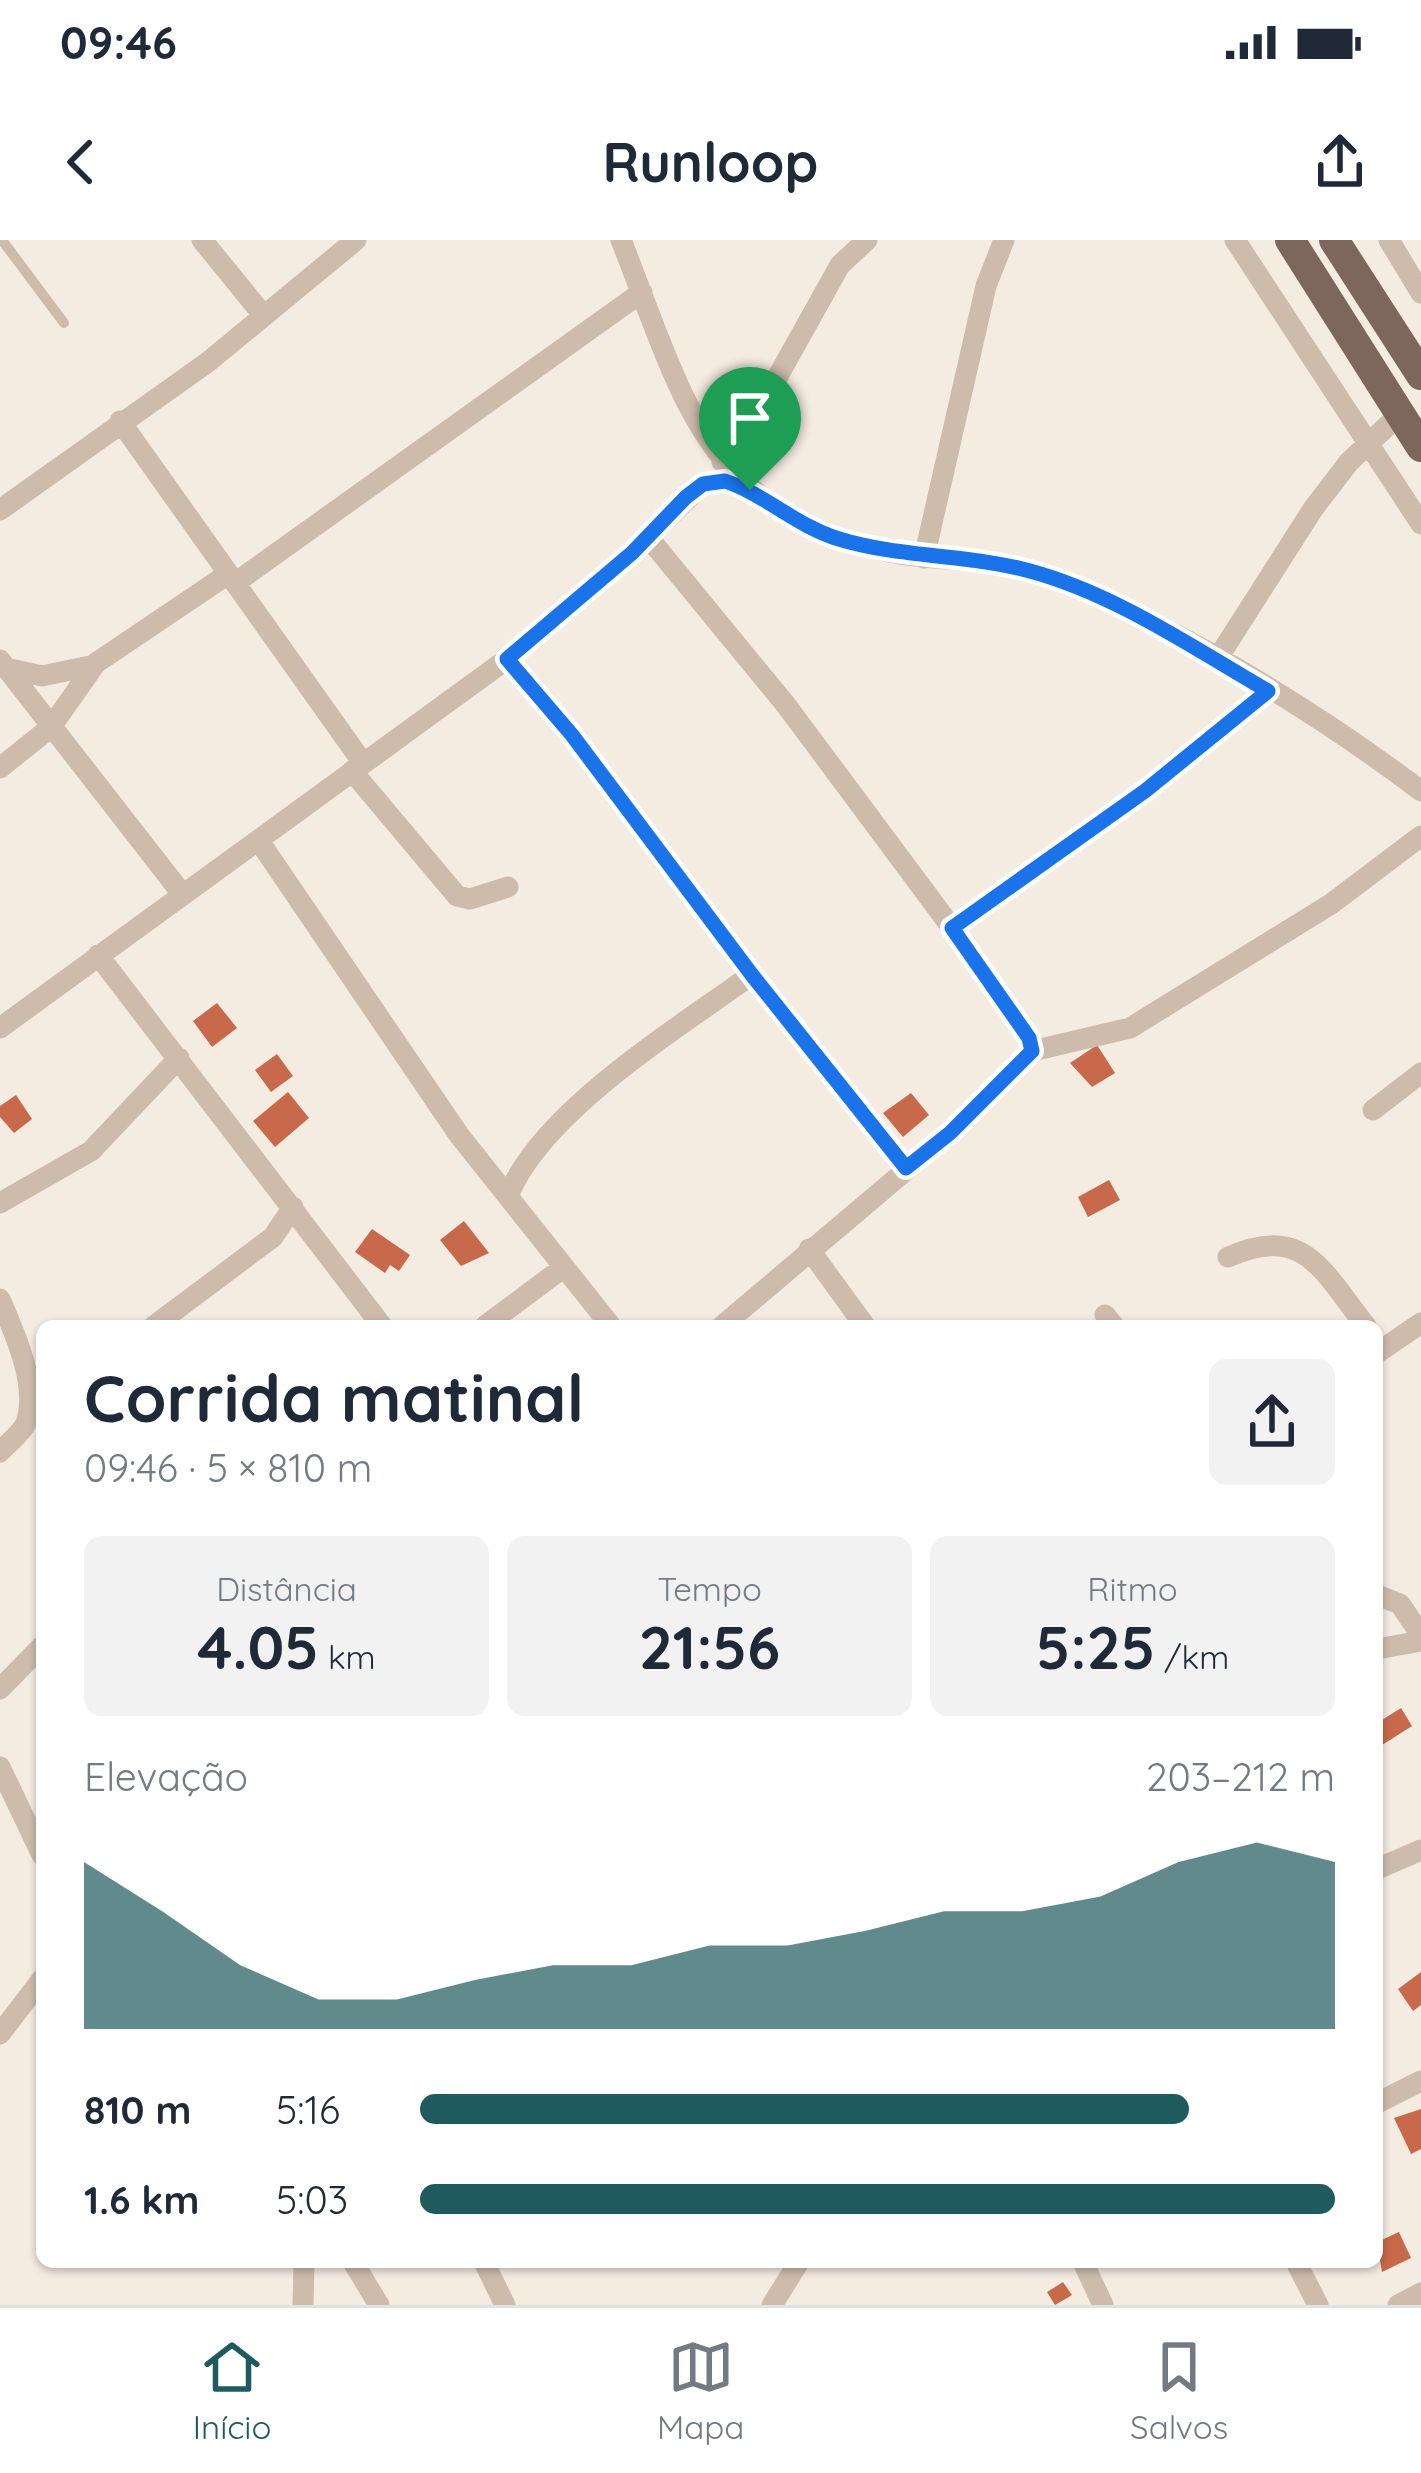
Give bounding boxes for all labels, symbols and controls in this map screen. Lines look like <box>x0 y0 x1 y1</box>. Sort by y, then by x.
text: 09:46 <box>60 14 177 70</box>
text: Runloop <box>603 128 818 196</box>
icon: back <box>48 129 114 195</box>
icon: share <box>1307 129 1373 195</box>
pin <box>699 367 801 490</box>
icon: arrive <box>717 385 783 451</box>
text: Corrida matinal <box>84 1356 584 1439</box>
button: share <box>1209 1359 1335 1485</box>
text: 09:46 · 5 × 810 m <box>84 1443 372 1492</box>
text: Distância <box>216 1568 357 1609</box>
text: Tempo <box>657 1568 762 1609</box>
text: Ritmo <box>1087 1568 1178 1609</box>
text: 4.05 <box>197 1609 319 1684</box>
text: 21:56 <box>639 1609 780 1684</box>
text: 5:25 <box>1036 1609 1155 1684</box>
text: km <box>319 1636 376 1677</box>
text: /km <box>1155 1636 1229 1677</box>
text: Elevação <box>84 1752 248 1801</box>
text: 203–212 m <box>1146 1752 1335 1801</box>
text: 810 m <box>84 2085 191 2134</box>
text: 5:16 <box>276 2085 340 2134</box>
text: 1.6 km <box>84 2175 200 2224</box>
text: 5:03 <box>276 2175 348 2224</box>
tab: Início <box>193 2334 271 2447</box>
tab: Mapa <box>657 2334 744 2447</box>
tab: Salvos <box>1130 2334 1228 2447</box>

